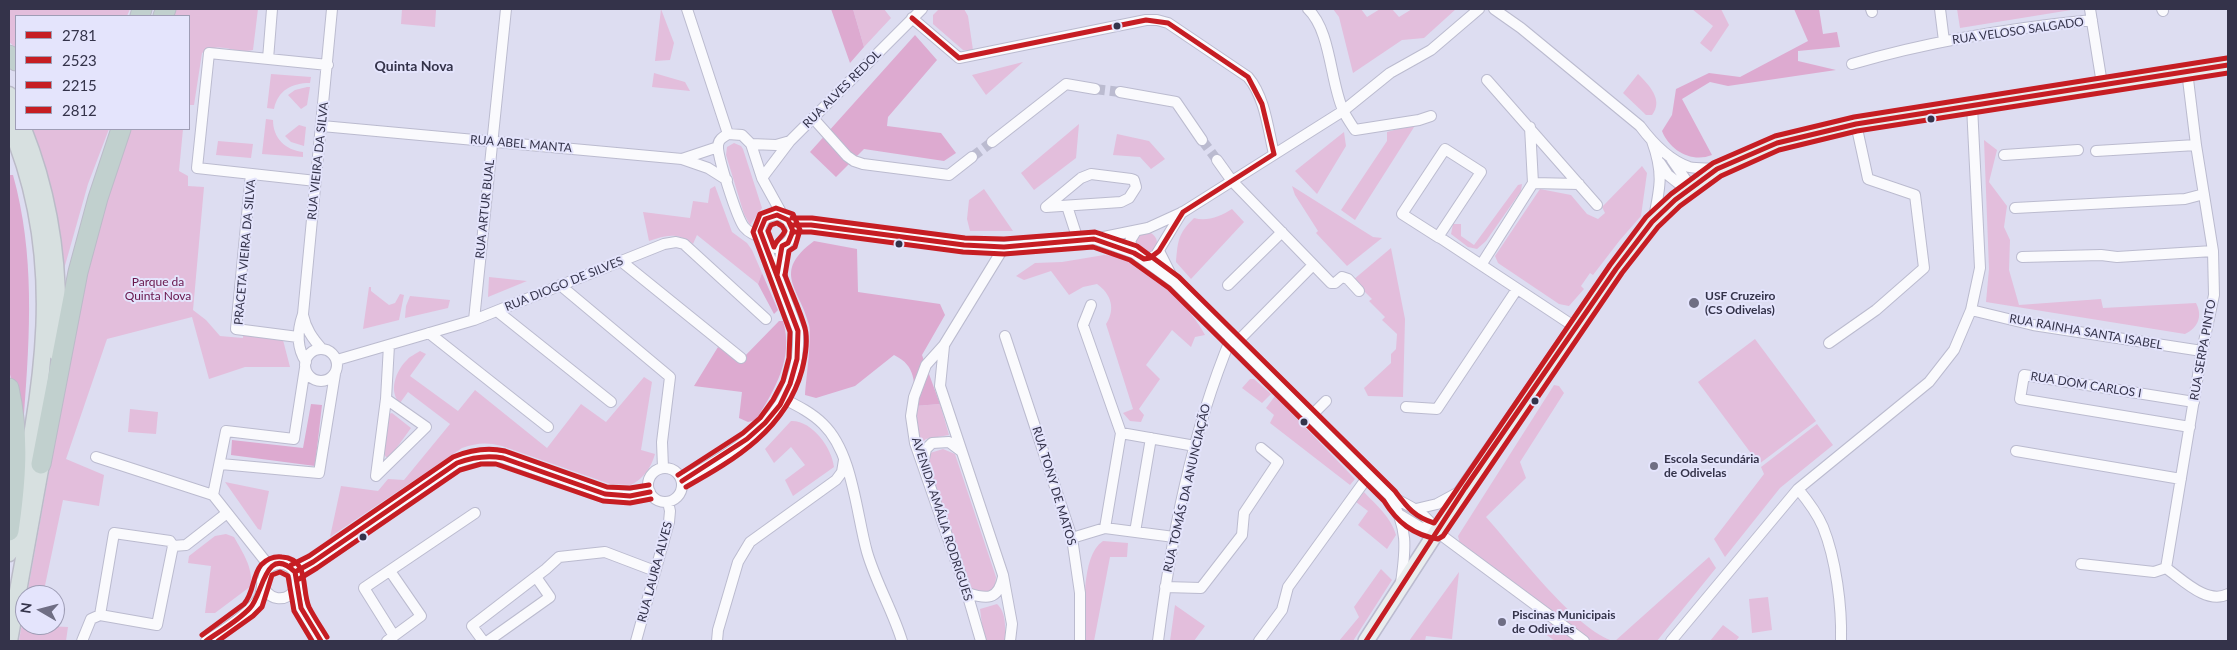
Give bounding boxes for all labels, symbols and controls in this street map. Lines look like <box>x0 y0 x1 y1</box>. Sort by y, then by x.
legend <box>15 15 190 130</box>
street label: RUA VELOSO SALGADO <box>1951 15 2085 47</box>
unlabelled marker <box>1112 21 1122 31</box>
text: 2781 <box>62 26 97 44</box>
street label: RUA ALVES REDOL <box>800 47 884 131</box>
text: 2523 <box>62 51 97 69</box>
district label: Quinta Nova <box>375 58 453 74</box>
text: 2215 <box>62 76 97 94</box>
text: 2812 <box>62 101 97 119</box>
street label: RUA VIEIRA DA SILVA <box>305 101 331 221</box>
unlabelled marker <box>1926 114 1936 124</box>
street label: RUA ABEL MANTA <box>469 132 573 156</box>
street label: RUA ARTUR BUAL <box>473 159 497 259</box>
street label: PRACETA VIEIRA DA SILVA <box>231 179 259 325</box>
unlabelled marker <box>894 239 904 249</box>
street label: RUA DIOGO DE SILVES <box>503 254 625 314</box>
park label: Parque da Quinta Nova <box>125 275 191 303</box>
place label: USF Cruzeiro (CS Odivelas) <box>1705 289 1775 317</box>
marker: USF Cruzeiro (CS Odivelas) <box>1687 296 1701 310</box>
street label: RUA SERPA PINTO <box>2187 298 2219 402</box>
street label: RUA RAINHA SANTA ISABEL <box>2008 311 2164 353</box>
street label: RUA DOM CARLOS I <box>2029 369 2143 401</box>
unlabelled marker <box>1530 396 1540 406</box>
street label: RUA TOMÁS DA ANUNCIAÇÃO <box>1161 402 1213 574</box>
unlabelled marker <box>1299 417 1309 427</box>
street label: RUA TONY DE MATOS <box>1029 425 1079 547</box>
street label: AVENIDA AMÁLIA RODRIGUES <box>909 435 975 603</box>
place label: Escola Secundária de Odivelas <box>1664 452 1759 480</box>
marker: Escola Secundária de Odivelas <box>1648 460 1660 472</box>
street label: RUA LAURA ALVES <box>635 520 675 624</box>
unlabelled marker <box>358 532 368 542</box>
north arrow <box>15 585 65 635</box>
text: N <box>16 601 35 615</box>
place label: Piscinas Municipais de Odivelas <box>1512 608 1615 636</box>
marker: Piscinas Municipais de Odivelas <box>1496 616 1508 628</box>

